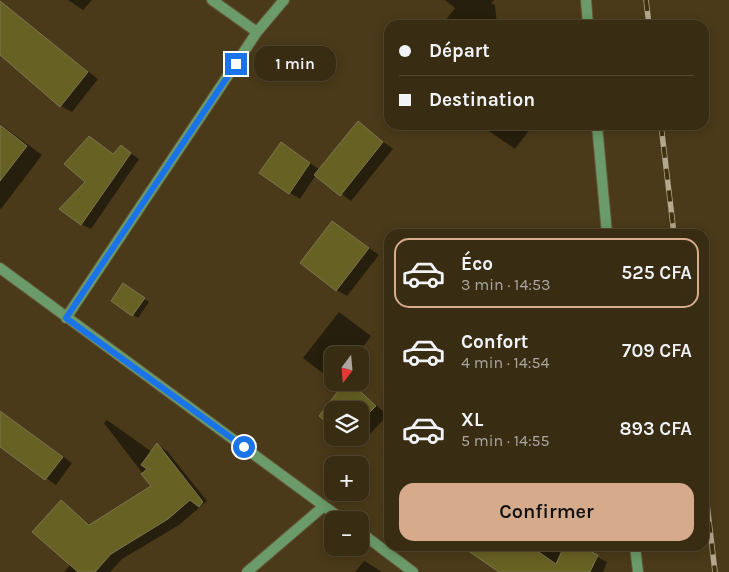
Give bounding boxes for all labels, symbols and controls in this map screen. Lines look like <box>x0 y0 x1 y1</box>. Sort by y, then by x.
text: Départ <box>429 40 490 62</box>
callout: 1 min <box>254 46 336 82</box>
route end <box>225 53 247 75</box>
text: 1 min <box>275 54 315 73</box>
text: Destination <box>429 89 535 111</box>
icon: car <box>401 251 446 296</box>
text: Éco <box>461 253 493 275</box>
text: 525 CFA <box>621 262 692 284</box>
text: 3 min · 14:53 <box>461 275 551 294</box>
icon: car <box>401 329 446 374</box>
text: Confort <box>461 331 528 353</box>
text: 709 CFA <box>622 340 692 362</box>
north arrow <box>324 346 369 391</box>
map controls <box>324 346 369 556</box>
text: 4 min · 14:54 <box>461 353 549 372</box>
button: layers <box>324 401 369 446</box>
icon: car <box>401 407 446 452</box>
text: XL <box>461 409 483 431</box>
text: 893 CFA <box>619 418 692 440</box>
text: 5 min · 14:55 <box>461 431 550 450</box>
route start <box>233 436 255 458</box>
button: + <box>324 456 369 501</box>
button: Confirmer <box>399 483 694 541</box>
button: − <box>324 511 369 556</box>

